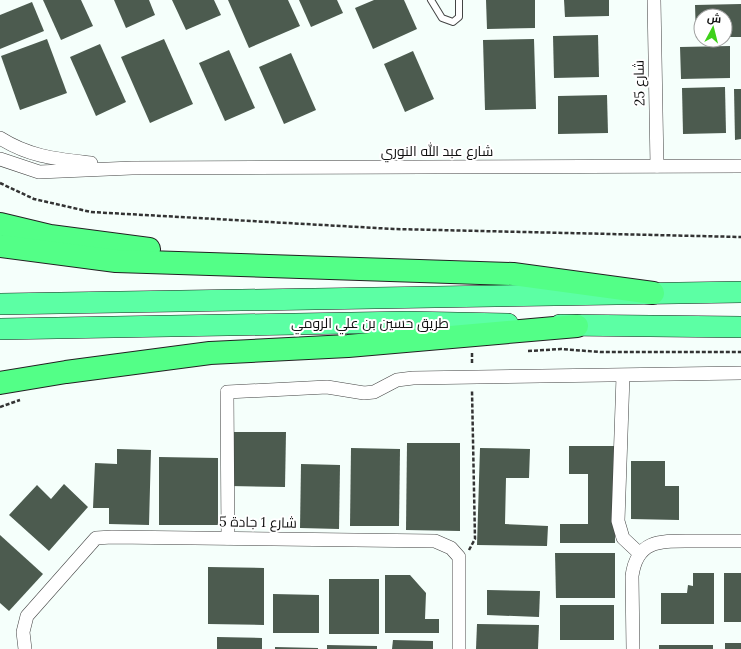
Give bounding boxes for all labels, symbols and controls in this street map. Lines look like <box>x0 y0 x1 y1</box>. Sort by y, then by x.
north arrow <box>693 8 733 48</box>
text: ش <box>706 10 722 26</box>
street label: شارع 25 <box>630 60 648 106</box>
street label: شارع عبد الله النوري <box>381 142 493 163</box>
street label: طريق حسين بن علي الرومي <box>291 314 449 335</box>
street label: شارع 1 جادة 5 <box>219 512 297 532</box>

